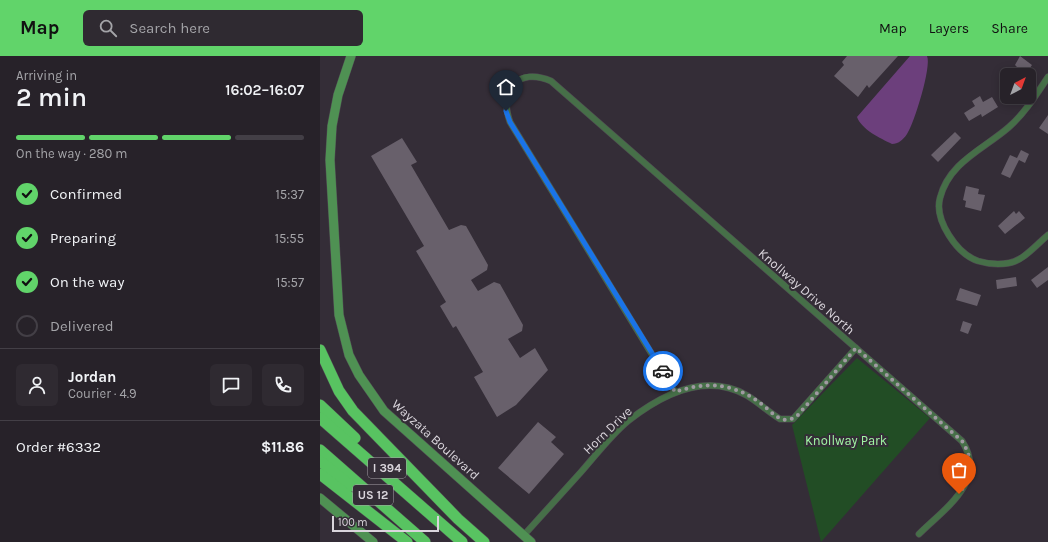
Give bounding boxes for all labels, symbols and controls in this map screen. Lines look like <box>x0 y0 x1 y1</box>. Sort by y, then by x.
search box <box>83 10 363 46</box>
text: Map <box>20 17 59 39</box>
icon: search <box>97 17 119 39</box>
text: Search here <box>129 19 210 37</box>
text: Map <box>879 20 907 37</box>
text: Layers <box>929 20 969 37</box>
text: Share <box>991 20 1028 37</box>
text: Arriving in <box>16 68 77 83</box>
north arrow <box>1000 68 1036 104</box>
map controls <box>1000 68 1036 104</box>
pin <box>489 70 523 111</box>
icon: home <box>495 76 517 98</box>
text: 16:02–16:07 <box>225 81 304 99</box>
text: 2 min <box>16 82 87 113</box>
text: On the way · 280 m <box>16 146 127 161</box>
icon: check <box>16 183 38 205</box>
text: Confirmed <box>50 185 122 203</box>
text: 15:37 <box>276 187 304 202</box>
icon: check <box>16 227 38 249</box>
text: Preparing <box>50 229 116 247</box>
text: 15:55 <box>275 231 304 246</box>
street label: Knollway Drive North <box>755 245 858 337</box>
icon: check <box>16 271 38 293</box>
text: On the way <box>50 273 124 291</box>
text: 15:57 <box>276 275 304 290</box>
text: Delivered <box>50 317 114 335</box>
courier <box>643 351 683 391</box>
icon: car <box>652 360 674 382</box>
button: person <box>16 364 58 406</box>
button: chat <box>210 364 252 406</box>
button: phone <box>262 364 304 406</box>
text: Jordan <box>68 368 116 386</box>
text: Courier · 4.9 <box>68 386 137 401</box>
street label: Wayzata Boulevard <box>389 396 482 483</box>
street label: Horn Drive <box>580 403 635 457</box>
park label: Knollway Park <box>805 433 887 448</box>
text: Order #6332 <box>16 438 101 456</box>
text: $11.86 <box>261 438 304 456</box>
pin <box>942 453 976 494</box>
road number: I 394 <box>368 458 406 478</box>
icon: bag <box>948 459 970 481</box>
road number: US 12 <box>353 485 393 505</box>
scale bar <box>332 514 439 533</box>
text: 100 m <box>338 516 368 529</box>

